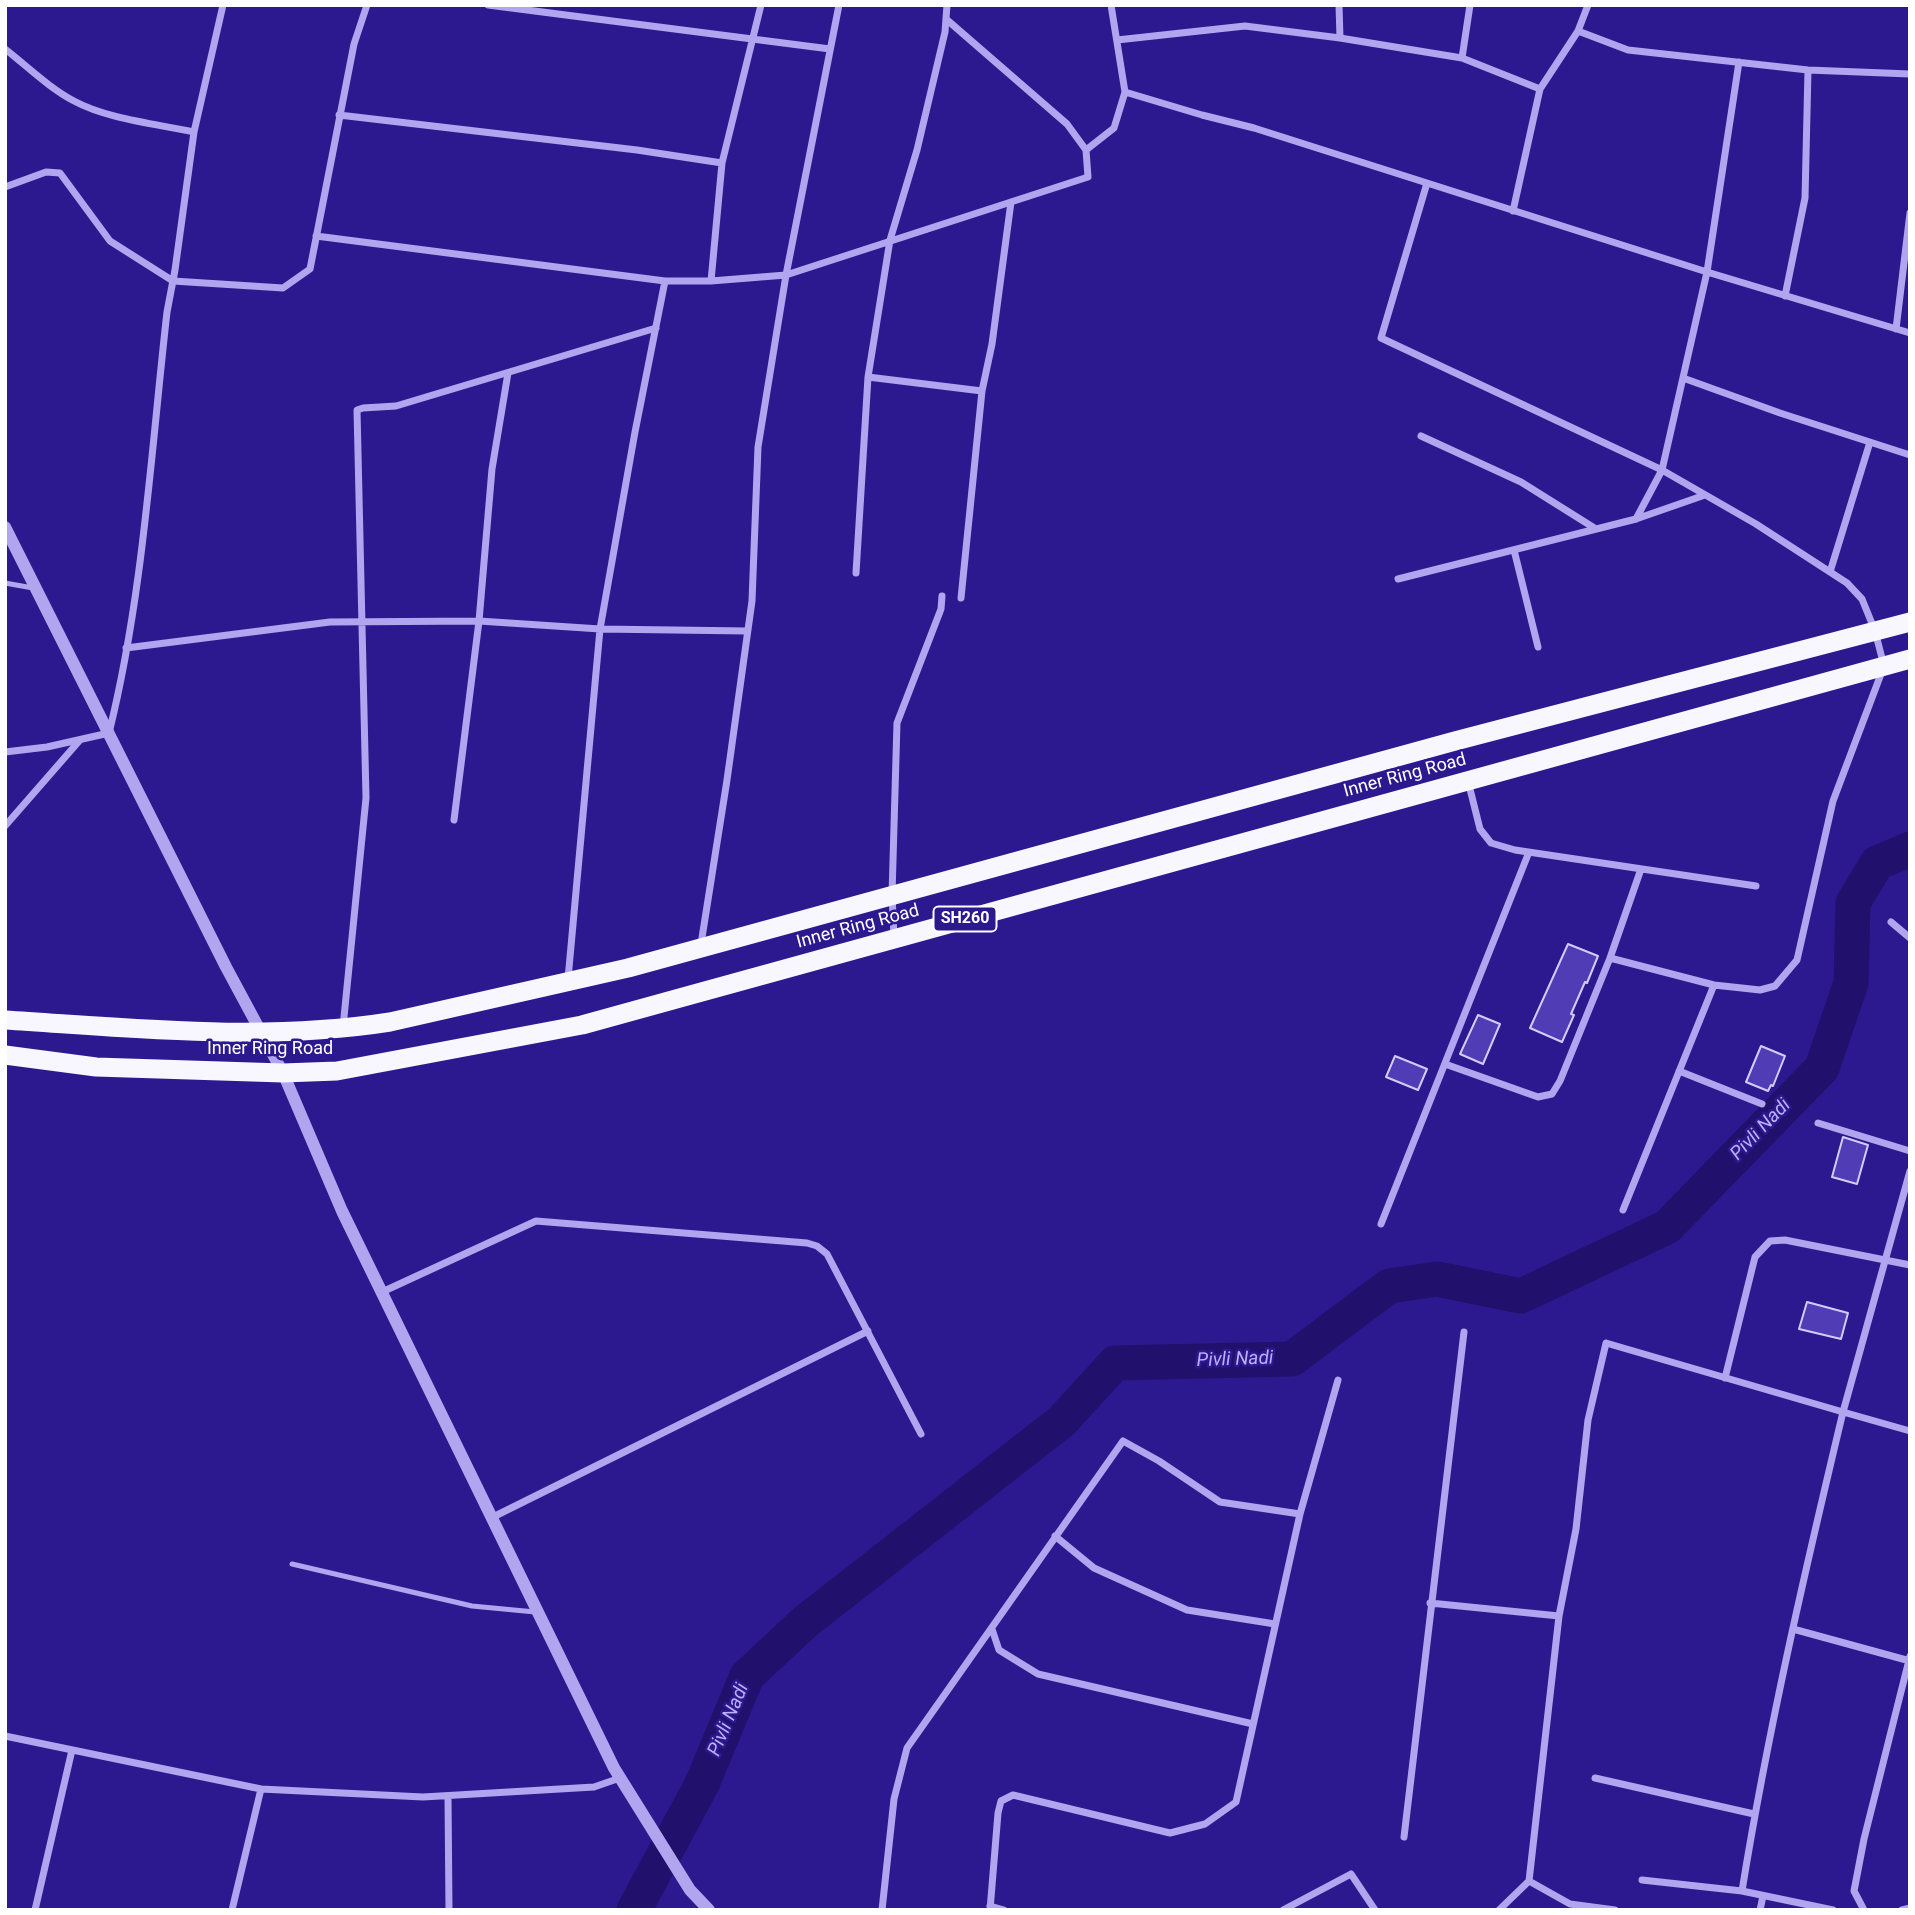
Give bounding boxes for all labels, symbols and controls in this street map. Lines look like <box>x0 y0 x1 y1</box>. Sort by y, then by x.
street label: Inner Ring Road <box>1341 749 1469 803</box>
street label: Inner Ring Road <box>794 900 922 954</box>
road number: SH260 <box>934 906 996 931</box>
street label: Inner Ring Road <box>207 1038 333 1060</box>
water label: Pivli Nadi <box>1726 1094 1796 1166</box>
water label: Pivli Nadi <box>1196 1347 1274 1373</box>
water label: Pivli Nadi <box>704 1680 754 1760</box>

